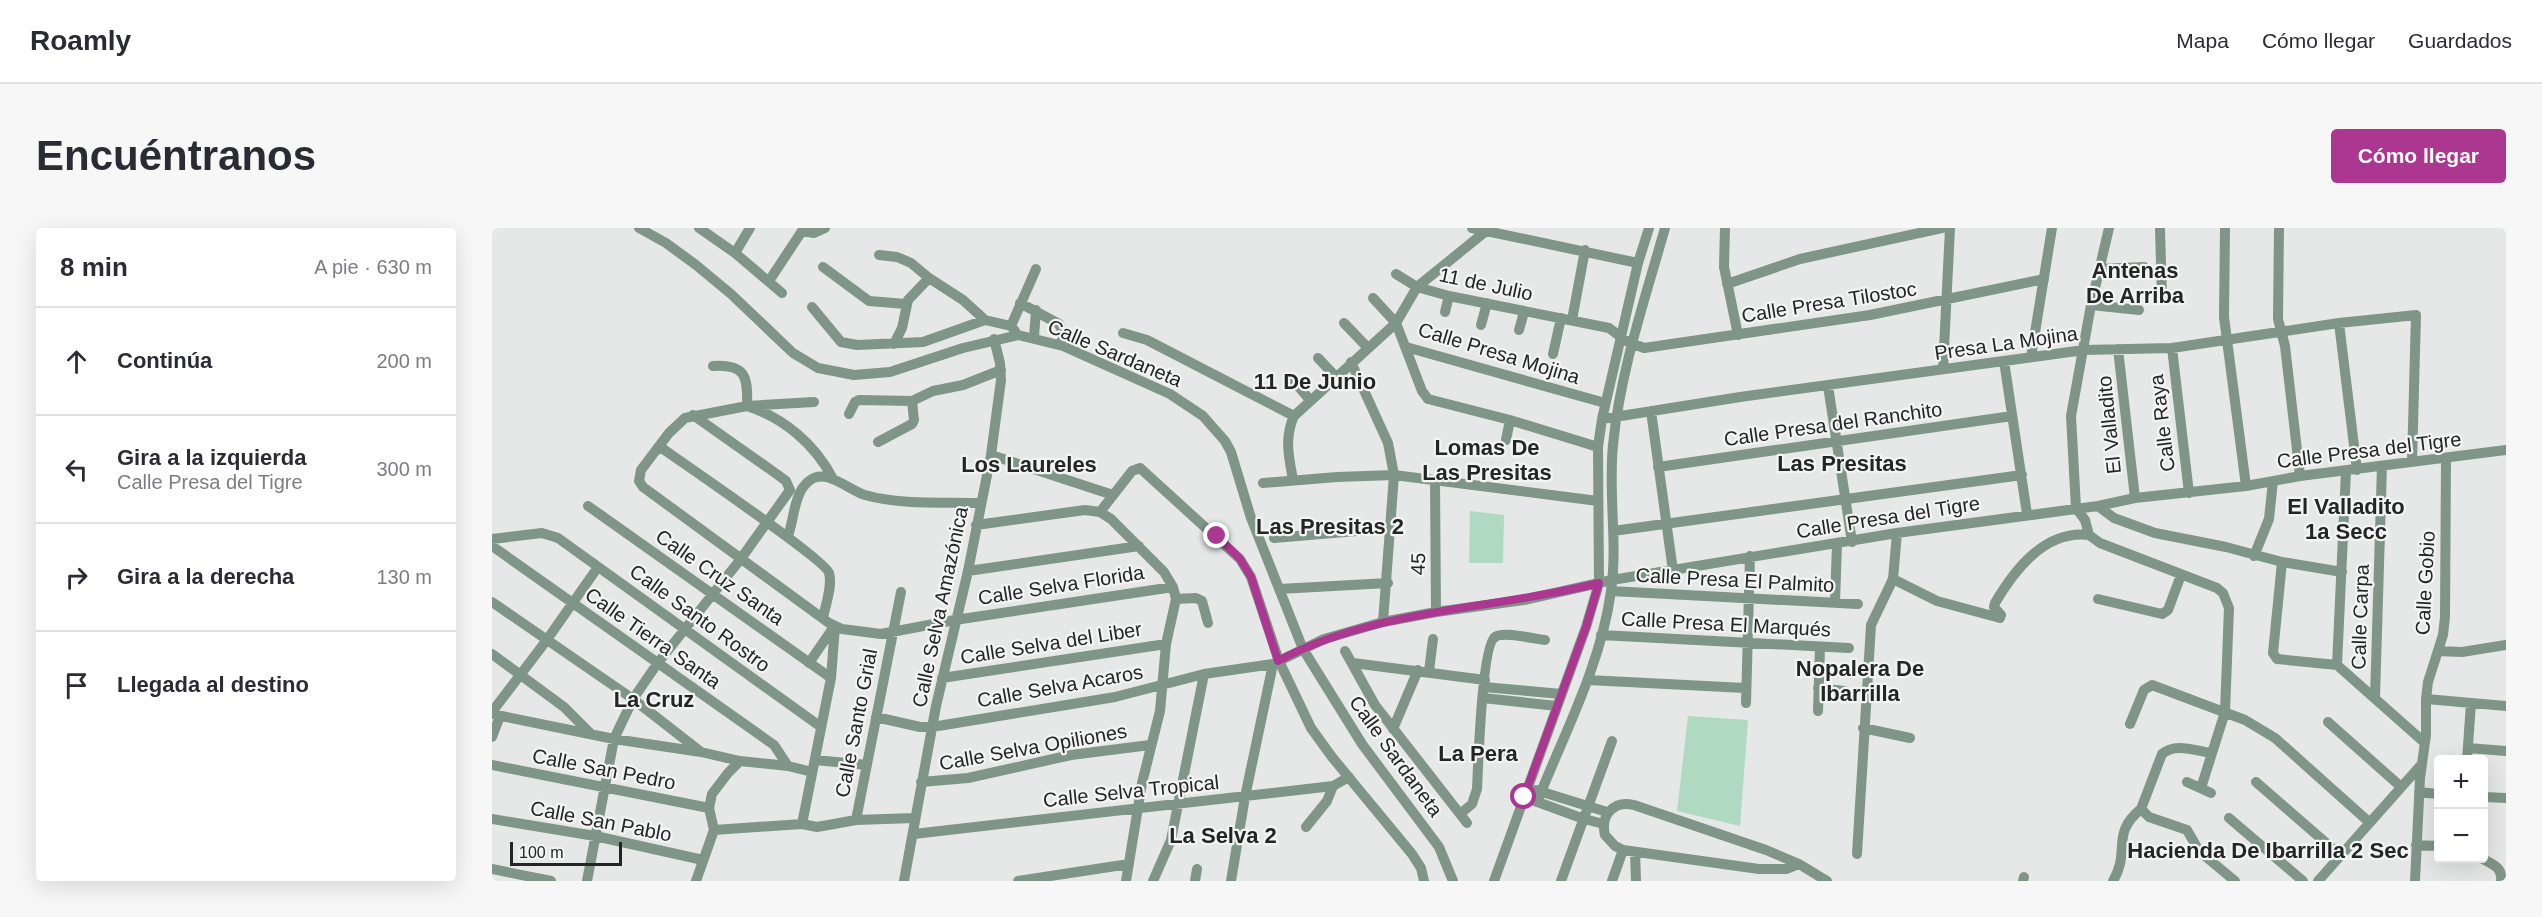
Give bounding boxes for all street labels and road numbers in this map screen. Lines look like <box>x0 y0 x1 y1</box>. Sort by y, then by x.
street label: 11 de Julio <box>1437 263 1535 305</box>
street label: Calle Presa Tilostoc <box>1740 277 1918 327</box>
street label: Calle Sardaneta <box>1045 315 1186 391</box>
street label: Calle Presa Mojina <box>1416 318 1583 388</box>
street label: Presa La Mojina <box>1933 322 2080 364</box>
street label: Calle Raya <box>2145 372 2179 473</box>
street label: El Valladito <box>2093 375 2125 475</box>
street label: Calle Presa del Ranchito <box>1722 398 1944 450</box>
street label: Calle Presa del Tigre <box>2276 428 2462 472</box>
street label: Calle Presa del Tigre <box>1795 492 1981 542</box>
street label: Calle Selva Amazónica <box>908 504 972 709</box>
street label: Calle Cruz Santa <box>652 525 789 630</box>
street label: Calle Gobio <box>2411 530 2439 636</box>
street label: 45 <box>1407 553 1429 575</box>
street label: Calle Santo Rostro <box>626 560 774 676</box>
street label: Calle Selva Florida <box>976 561 1146 609</box>
street label: Calle Carpa <box>2347 563 2373 670</box>
street label: Calle Presa El Palmito <box>1635 564 1835 596</box>
street label: Calle Tierra Santa <box>581 583 726 693</box>
street label: Calle Presa El Marqués <box>1621 608 1831 640</box>
street label: Calle Selva del Liber <box>959 618 1144 668</box>
street label: Calle Santo Grial <box>831 647 881 799</box>
street label: Calle Selva Acaros <box>975 661 1145 711</box>
street label: Calle Sardaneta <box>1345 692 1448 821</box>
street label: Calle Selva Opiliones <box>937 720 1129 774</box>
street label: Calle San Pedro <box>530 744 678 794</box>
street label: Calle Selva Tropical <box>1042 771 1220 811</box>
street label: Calle San Pablo <box>529 797 673 845</box>

